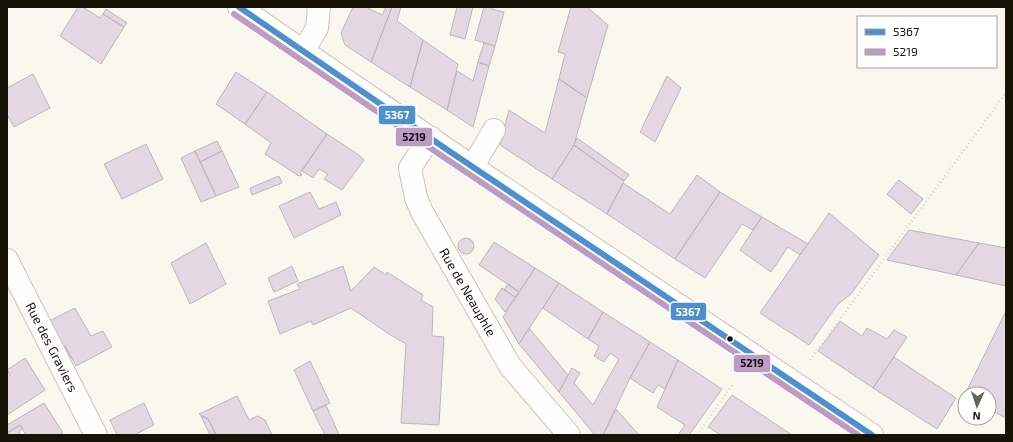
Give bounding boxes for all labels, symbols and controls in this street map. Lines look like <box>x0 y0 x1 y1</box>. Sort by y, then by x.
legend <box>857 16 997 68</box>
text: 5367 <box>893 24 919 38</box>
text: 5219 <box>893 44 918 58</box>
line badge: 5367 <box>378 105 416 125</box>
text: 5367 <box>385 108 409 121</box>
line badge: 5219 <box>395 127 433 147</box>
text: 5219 <box>402 130 426 143</box>
street label: Rue de Neauphle <box>436 245 500 339</box>
street label: Rue des Graviers <box>22 299 82 395</box>
line badge: 5367 <box>670 302 707 321</box>
text: 5367 <box>676 305 700 318</box>
unlabelled marker <box>725 334 735 344</box>
line badge: 5219 <box>733 354 771 373</box>
text: 5219 <box>740 356 764 369</box>
north arrow <box>957 386 997 426</box>
text: N <box>972 410 981 423</box>

